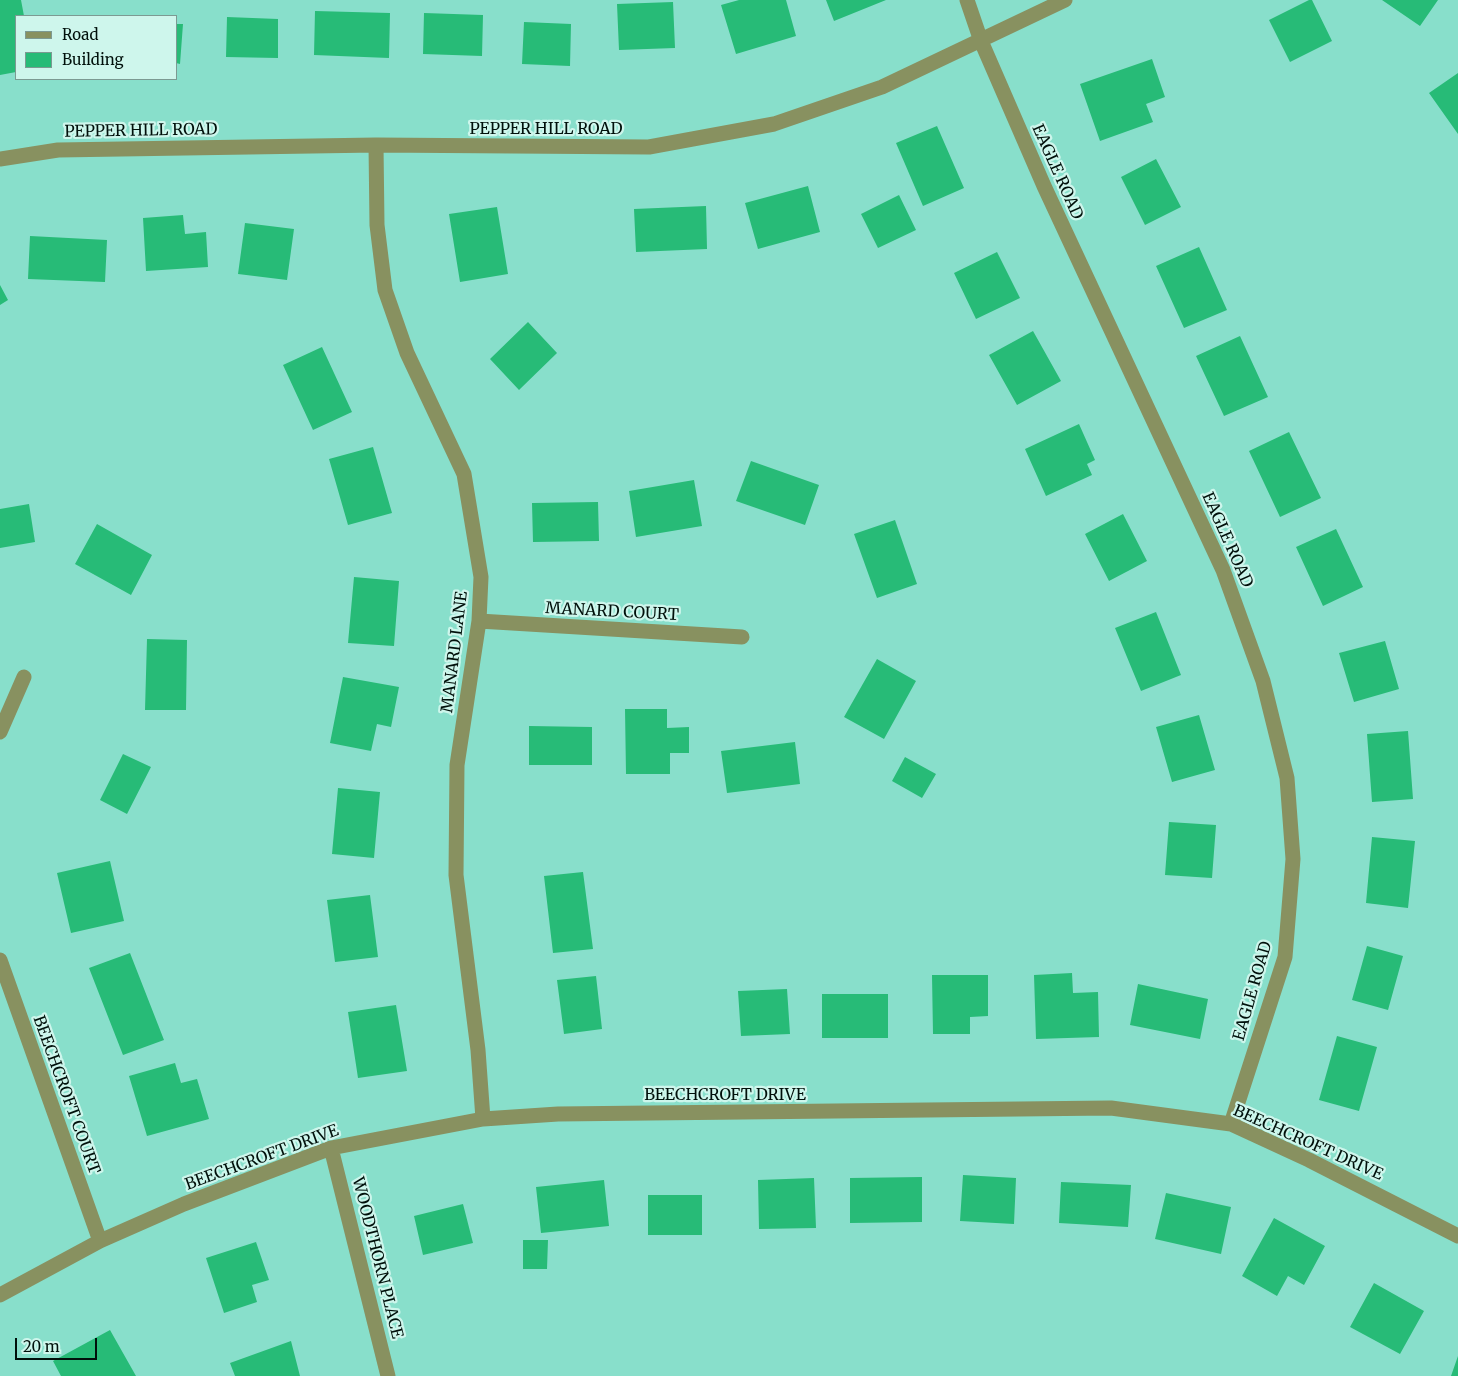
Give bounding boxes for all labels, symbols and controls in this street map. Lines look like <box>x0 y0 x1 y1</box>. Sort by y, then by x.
legend <box>15 15 178 80</box>
text: Road <box>62 25 98 44</box>
text: Building <box>62 50 124 69</box>
street label: PEPPER HILL ROAD <box>469 119 623 139</box>
street label: PEPPER HILL ROAD <box>64 120 218 142</box>
street label: EAGLE ROAD <box>1027 121 1087 223</box>
street label: EAGLE ROAD <box>1197 489 1257 591</box>
street label: MANARD LANE <box>438 590 472 714</box>
street label: MANARD COURT <box>545 599 679 625</box>
street label: EAGLE ROAD <box>1230 939 1276 1043</box>
street label: BEECHCROFT COURT <box>28 1013 104 1177</box>
street label: BEECHCROFT DRIVE <box>644 1085 806 1105</box>
street label: BEECHCROFT DRIVE <box>1230 1101 1386 1185</box>
street label: BEECHCROFT DRIVE <box>183 1121 341 1195</box>
street label: WOODTHORN PLACE <box>348 1175 406 1341</box>
scale bar <box>18 1328 100 1360</box>
text: 20 m <box>23 1337 60 1356</box>

